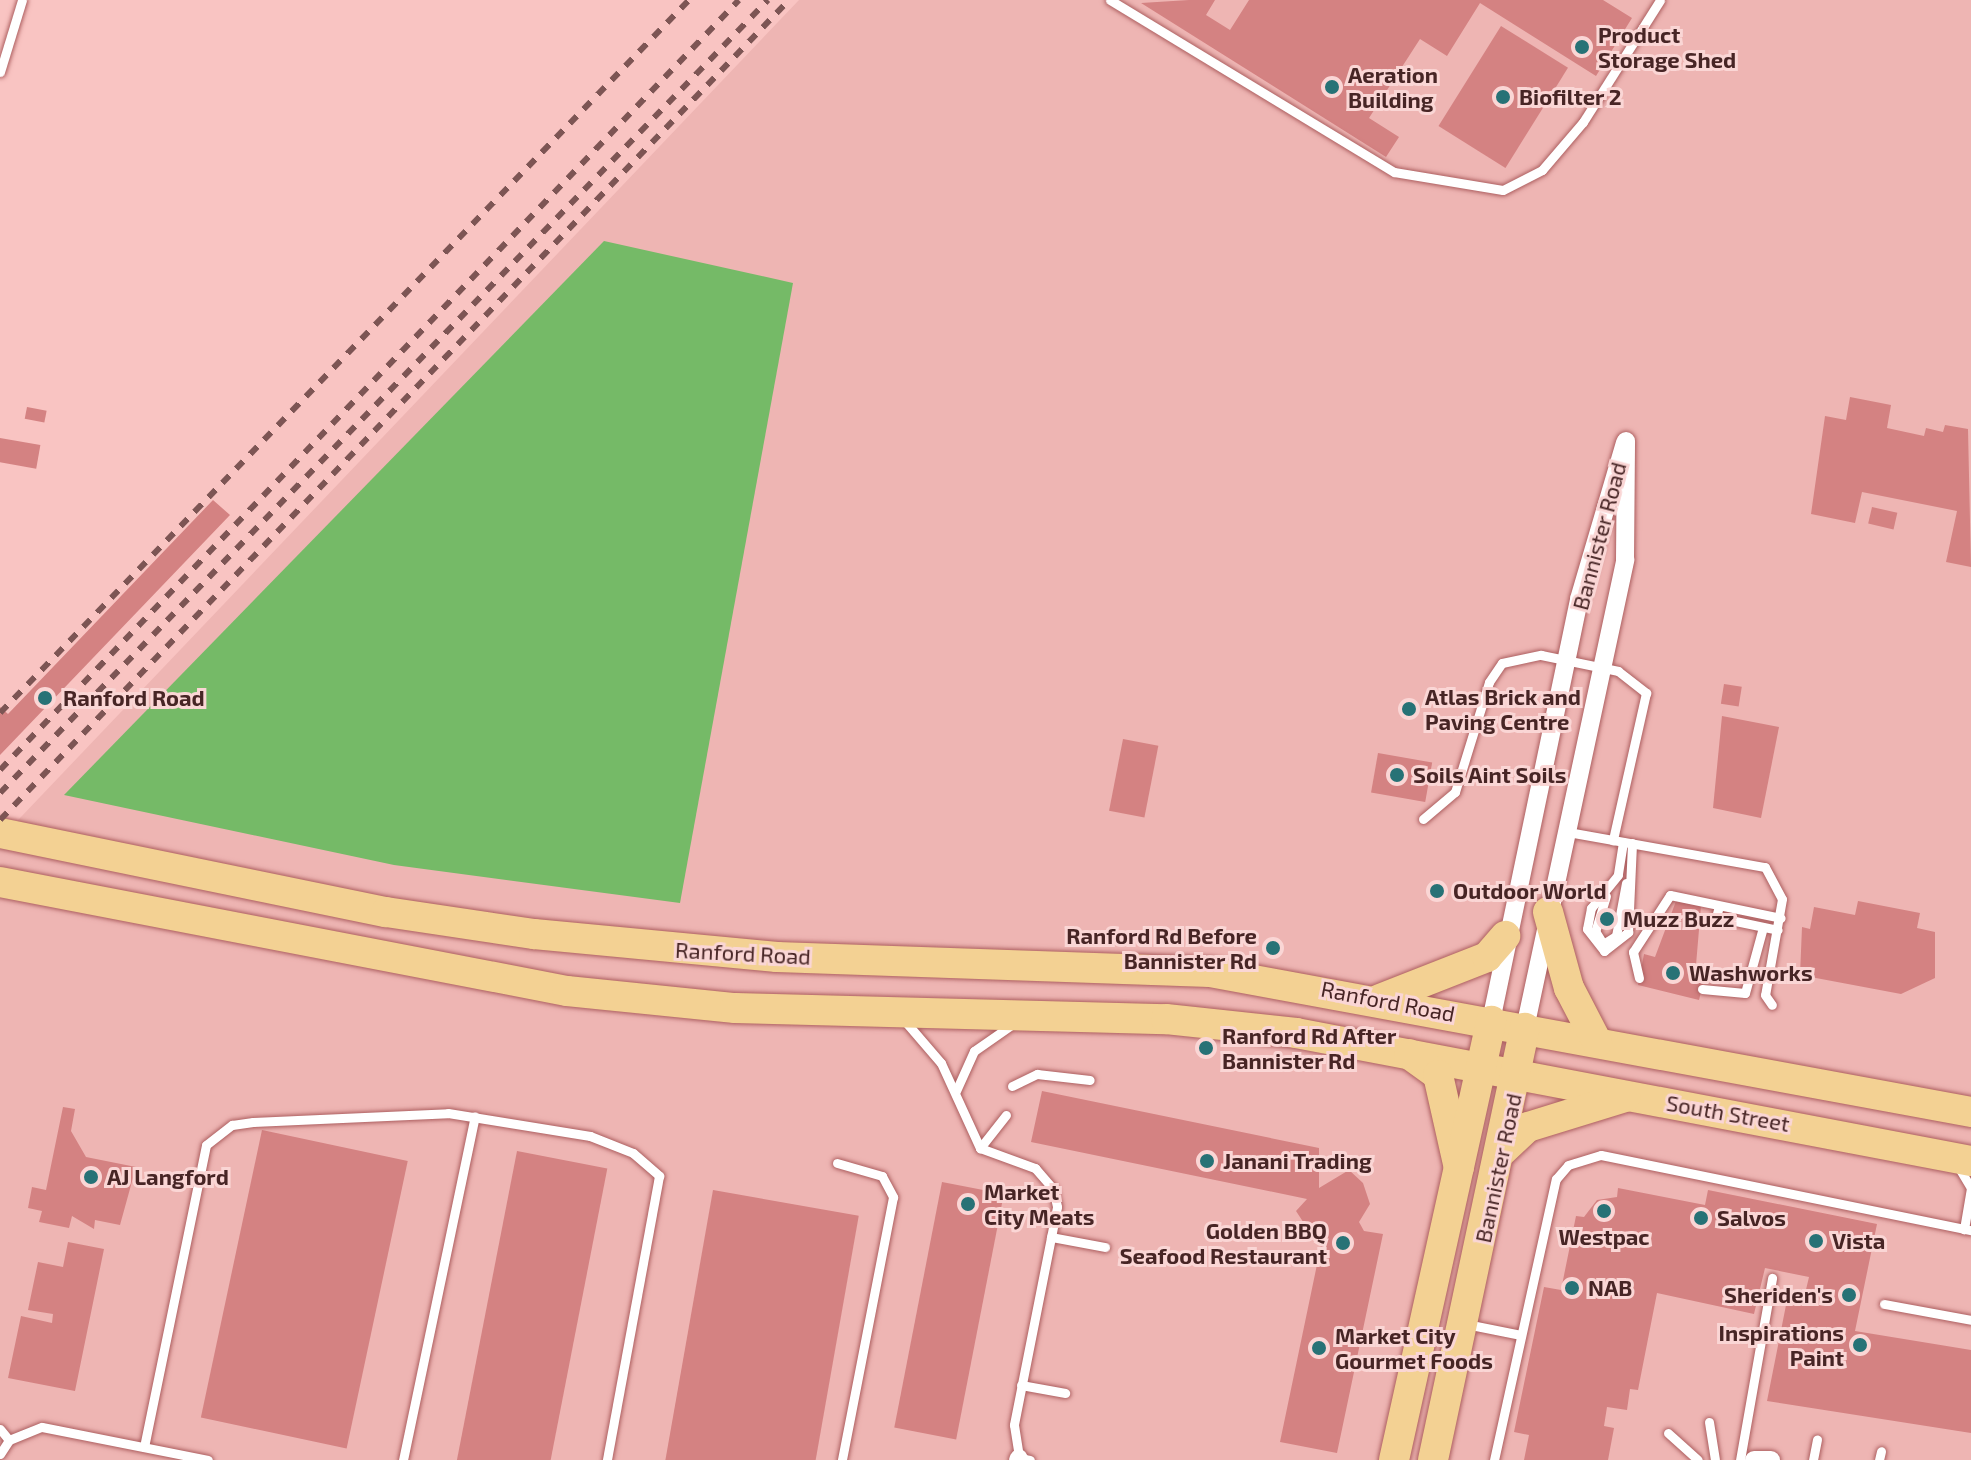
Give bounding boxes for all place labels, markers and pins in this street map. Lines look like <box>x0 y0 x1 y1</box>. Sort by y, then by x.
place label: Product Storage Shed <box>1598 21 1736 72</box>
marker: Product Storage Shed <box>1573 38 1591 56</box>
place label: Aeration Building <box>1348 61 1438 112</box>
marker: Aeration Building <box>1323 78 1341 96</box>
place label: Biofilter 2 <box>1519 84 1622 110</box>
marker: Biofilter 2 <box>1494 88 1512 106</box>
place label: Atlas Brick and Paving Centre <box>1425 683 1581 734</box>
place label: Ranford Road <box>63 685 205 711</box>
marker: Ranford Road <box>34 687 56 709</box>
marker: Atlas Brick and Paving Centre <box>1400 700 1418 718</box>
place label: Soils Aint Soils <box>1413 762 1567 788</box>
marker: Soils Aint Soils <box>1388 766 1406 784</box>
place label: Outdoor World <box>1453 878 1607 904</box>
marker: Outdoor World <box>1428 882 1446 900</box>
place label: Muzz Buzz <box>1623 906 1734 932</box>
marker: Muzz Buzz <box>1598 910 1616 928</box>
place label: Ranford Rd Before Bannister Rd <box>1066 922 1257 974</box>
marker: Ranford Rd Before Bannister Rd <box>1264 939 1282 957</box>
place label: Washworks <box>1689 960 1813 986</box>
marker: Washworks <box>1664 964 1682 982</box>
place label: Ranford Rd After Bannister Rd <box>1222 1022 1397 1074</box>
marker: Ranford Rd After Bannister Rd <box>1197 1039 1215 1057</box>
place label: Janani Trading <box>1223 1148 1372 1174</box>
marker: Janani Trading <box>1198 1152 1216 1170</box>
place label: AJ Langford <box>107 1164 229 1190</box>
marker: AJ Langford <box>82 1168 100 1186</box>
place label: Market City Meats <box>984 1178 1095 1230</box>
marker: Market City Meats <box>959 1195 977 1213</box>
marker: Westpac <box>1595 1202 1613 1220</box>
place label: Salvos <box>1717 1205 1786 1231</box>
marker: Salvos <box>1692 1209 1710 1227</box>
place label: Golden BBQ Seafood Restaurant <box>1120 1217 1327 1268</box>
place label: Westpac <box>1558 1224 1650 1250</box>
place label: Vista <box>1832 1228 1885 1254</box>
marker: Vista <box>1807 1232 1825 1250</box>
marker: Golden BBQ Seafood Restaurant <box>1334 1234 1352 1252</box>
place label: NAB <box>1588 1275 1632 1301</box>
marker: NAB <box>1563 1279 1581 1297</box>
place label: Sheriden's <box>1724 1282 1833 1308</box>
marker: Sheriden's <box>1840 1286 1858 1304</box>
place label: Inspirations Paint <box>1719 1319 1844 1370</box>
place label: Market City Gourmet Foods <box>1335 1322 1493 1374</box>
marker: Inspirations Paint <box>1851 1336 1869 1354</box>
marker: Market City Gourmet Foods <box>1310 1339 1328 1357</box>

